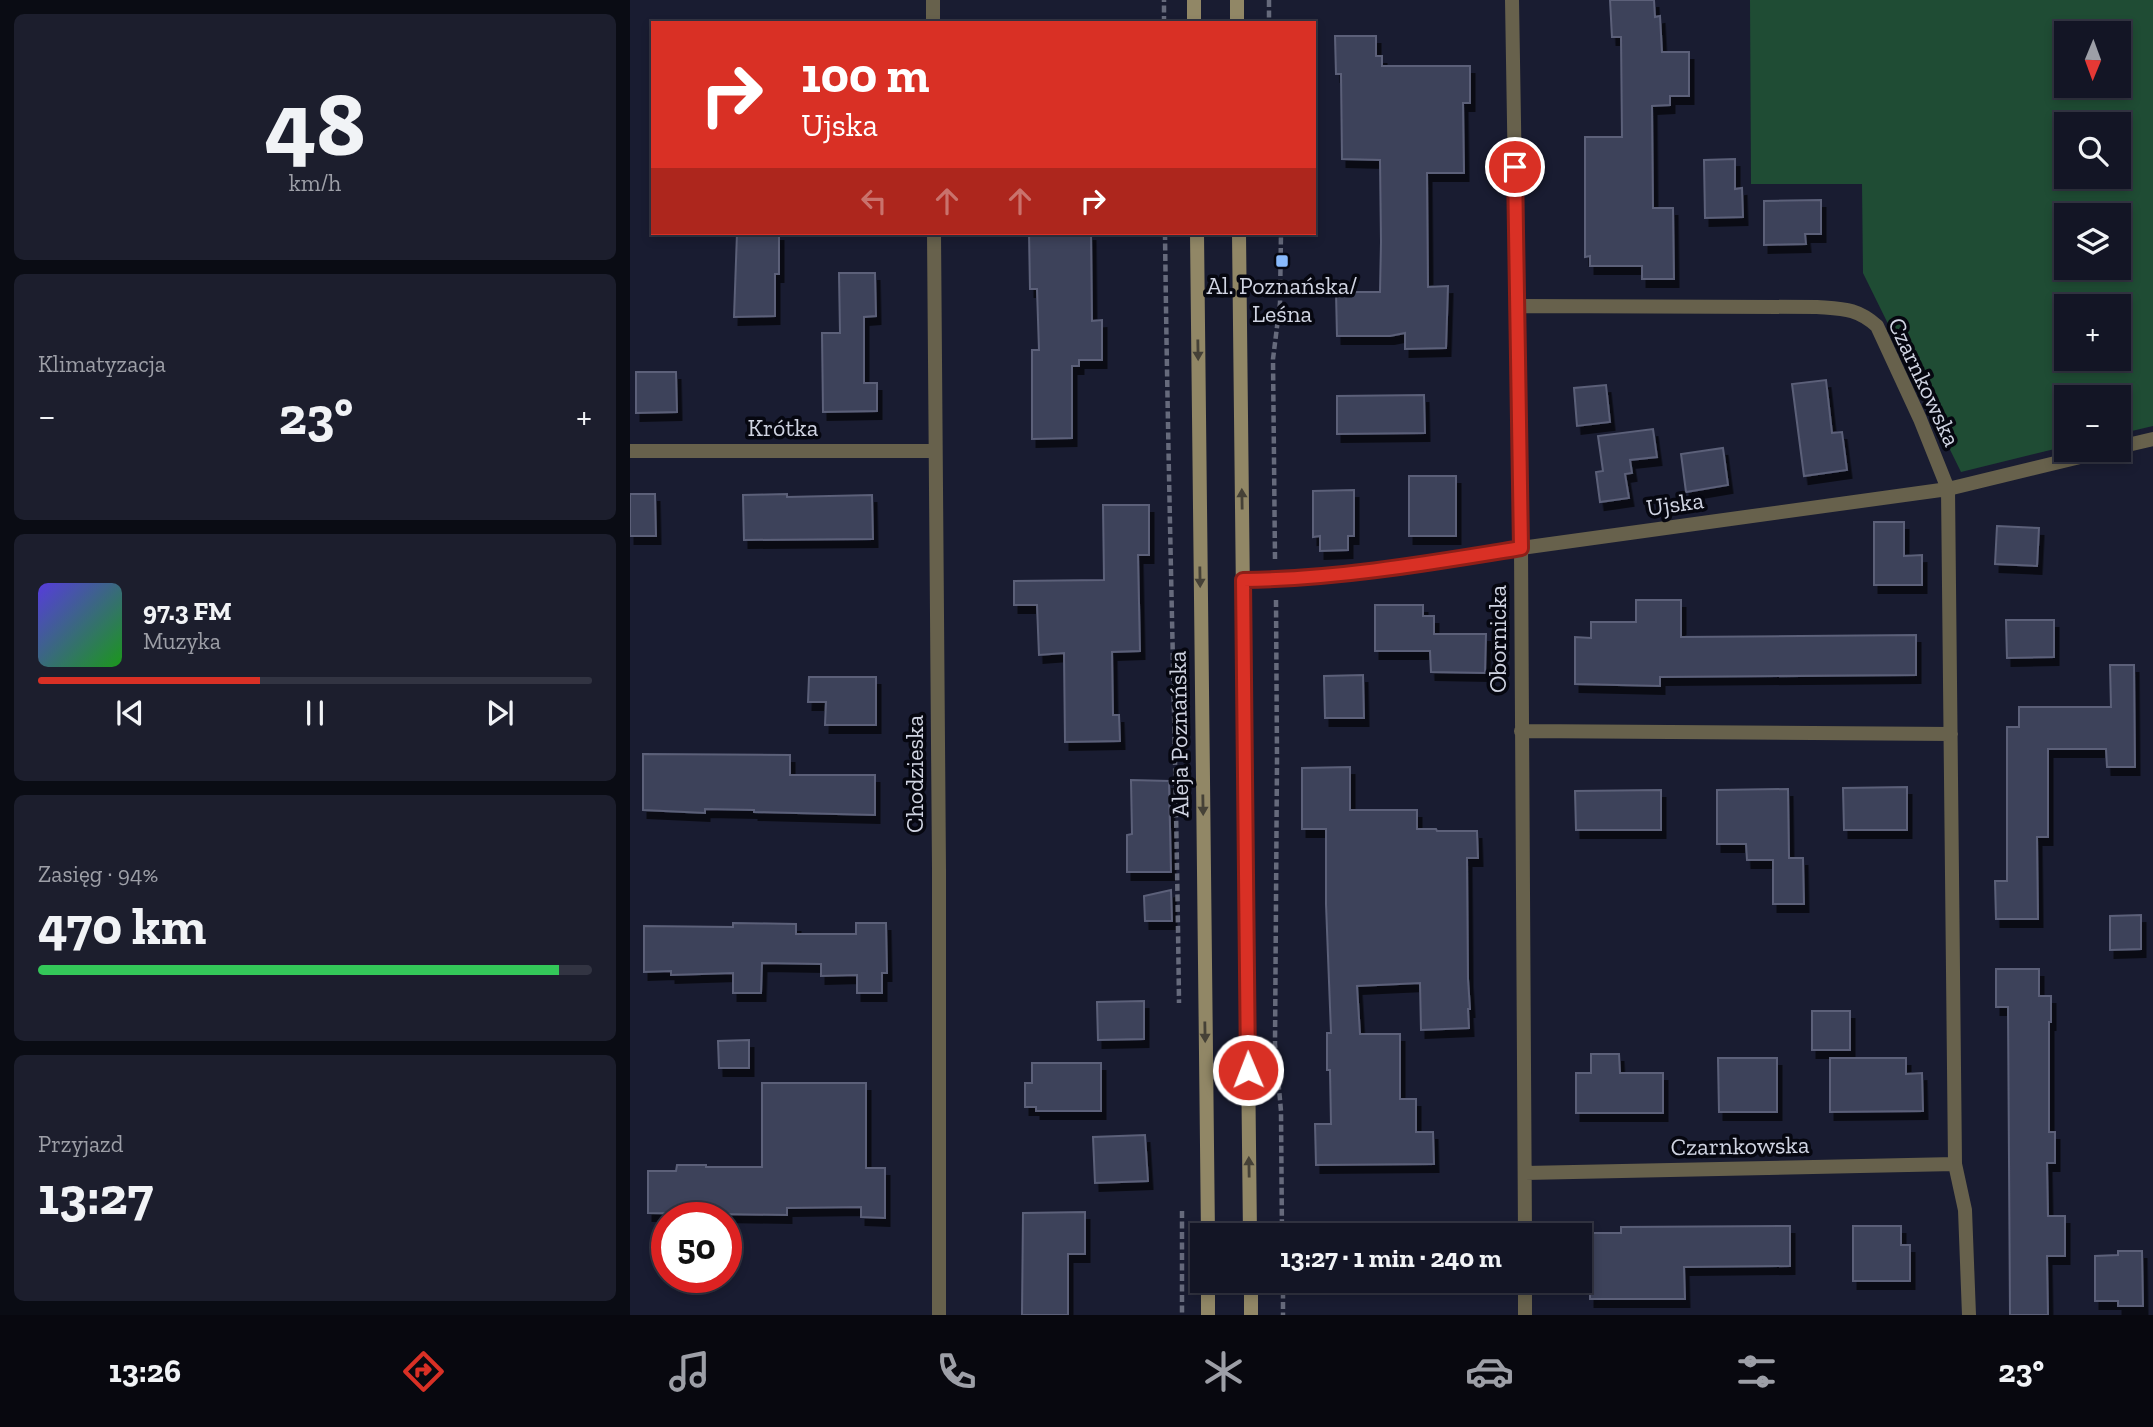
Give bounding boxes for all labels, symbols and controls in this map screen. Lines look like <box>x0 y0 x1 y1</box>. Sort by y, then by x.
north arrow <box>2054 21 2132 98</box>
map controls <box>2054 21 2131 462</box>
text: 100 m <box>801 46 929 105</box>
icon: right <box>686 49 777 140</box>
text: 48 <box>265 69 365 178</box>
text: Ujska <box>801 106 878 144</box>
button: search <box>2054 112 2131 189</box>
pin <box>1485 137 1545 197</box>
icon: arrive <box>1496 148 1534 186</box>
text: km/h <box>289 169 341 197</box>
icon: left <box>855 182 893 220</box>
icon: ahead <box>928 182 966 220</box>
icon: ahead <box>1001 182 1039 220</box>
icon: right <box>1074 182 1112 220</box>
button: layers <box>2054 203 2131 280</box>
marker: Al. Poznańska/ Leśna <box>1274 253 1290 269</box>
place label: Al. Poznańska/ Leśna <box>1207 271 1357 328</box>
button: + <box>2054 294 2131 371</box>
street label: Czarnkowska <box>1882 313 1967 451</box>
one-way arrow <box>1192 339 1204 361</box>
text: Klimatyzacja <box>38 350 166 378</box>
text: 23° <box>279 385 353 447</box>
button: − <box>2054 385 2131 462</box>
text: − <box>38 393 56 439</box>
text: + <box>576 393 592 439</box>
street label: Krótka <box>748 413 819 442</box>
street label: Ujska <box>1644 485 1706 522</box>
one-way arrow <box>1237 488 1248 510</box>
one-way arrow <box>1195 567 1206 589</box>
street label: Obornicka <box>1483 584 1512 693</box>
text: 97.3 FM <box>143 595 232 627</box>
text: Muzyka <box>143 627 221 655</box>
street label: Aleja Poznańska <box>1163 650 1194 818</box>
icon: previous <box>111 694 149 732</box>
icon: pause <box>296 694 334 732</box>
icon: next <box>481 694 519 732</box>
street label: Chodzieska <box>900 715 929 833</box>
one-way arrow <box>1197 794 1209 816</box>
text: Zasięg · 94% <box>38 860 158 888</box>
text: 470 km <box>38 895 206 957</box>
one-way arrow <box>1199 1022 1211 1044</box>
position arrow <box>1211 1033 1285 1107</box>
text: Przyjazd <box>38 1130 123 1158</box>
street label: Czarnkowska <box>1670 1130 1810 1161</box>
one-way arrow <box>1244 1156 1255 1178</box>
text: 13:27 <box>38 1165 153 1227</box>
speed limit sign: 50 <box>651 1202 742 1293</box>
text: 13:27 · 1 min · 240 m <box>1280 1242 1502 1274</box>
icon: directions <box>399 1347 448 1396</box>
icon: music <box>665 1347 714 1396</box>
icon: phone <box>932 1347 981 1396</box>
icon: climate <box>1199 1347 1248 1396</box>
icon: car <box>1465 1347 1514 1396</box>
icon: filters <box>1732 1347 1781 1396</box>
text: 13:26 <box>109 1352 181 1390</box>
text: 23° <box>1998 1352 2044 1390</box>

